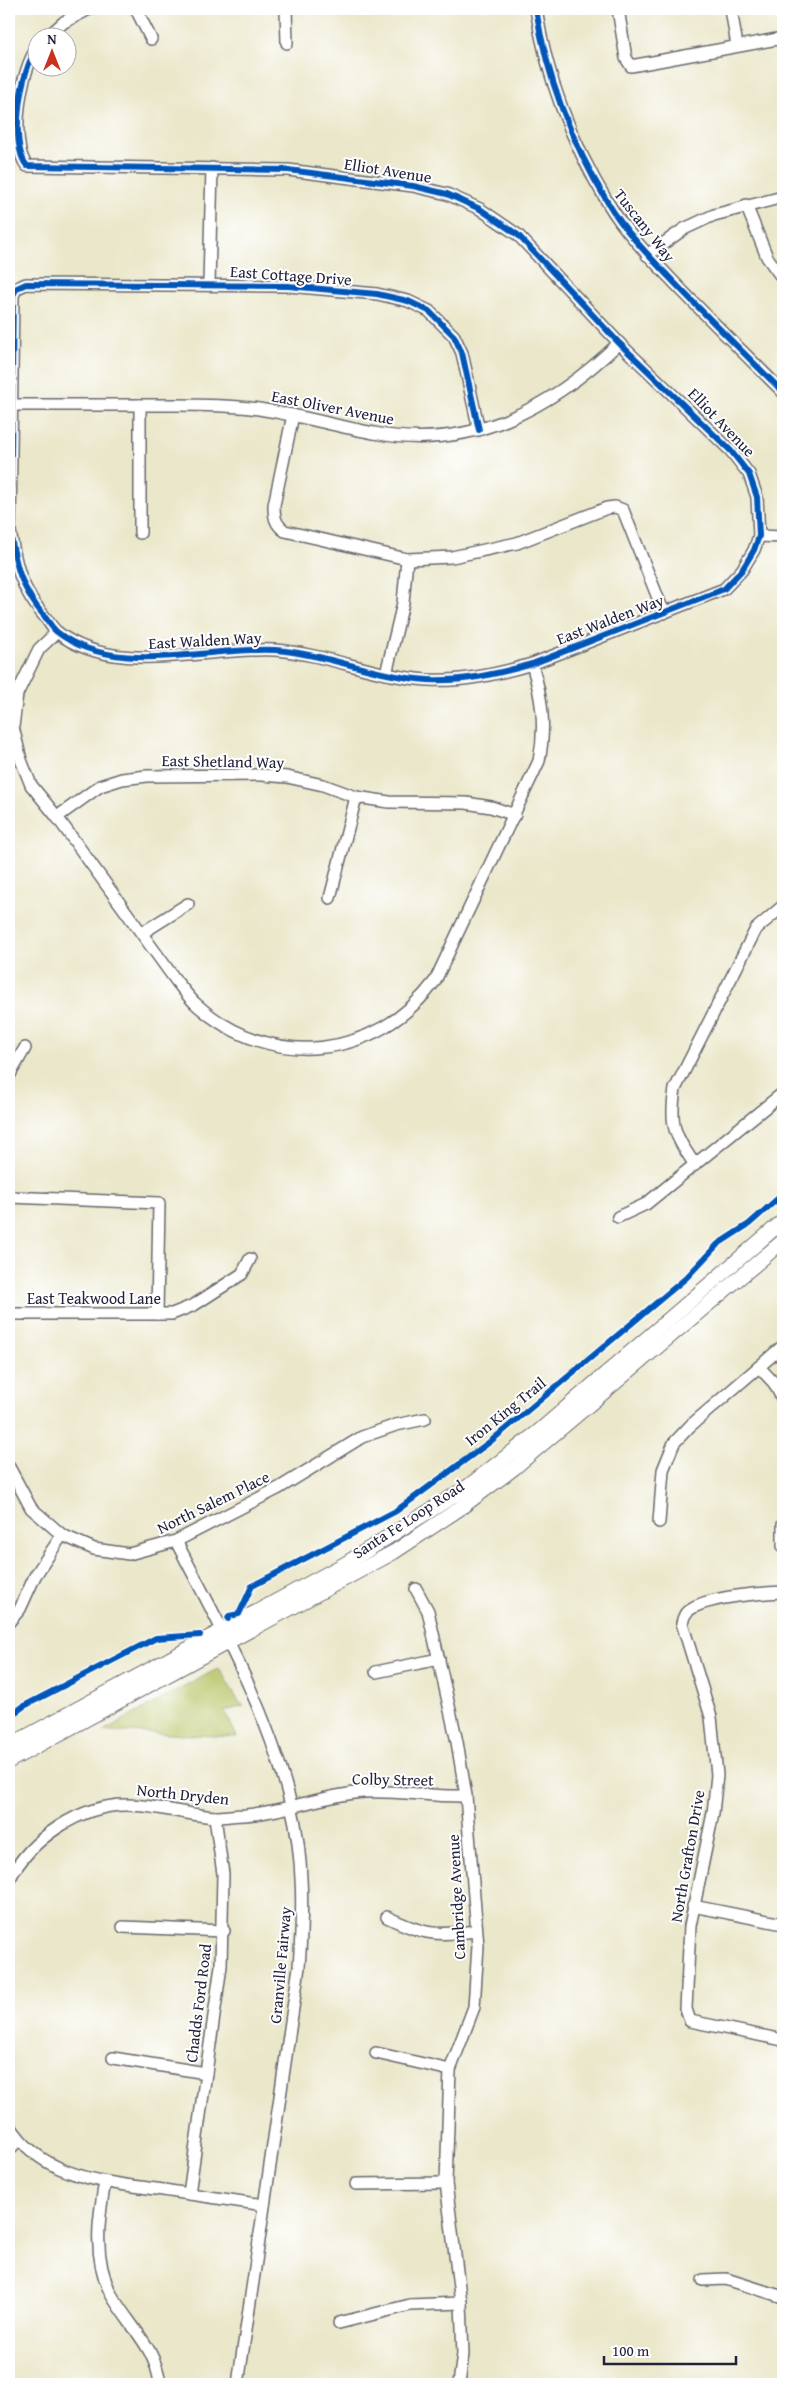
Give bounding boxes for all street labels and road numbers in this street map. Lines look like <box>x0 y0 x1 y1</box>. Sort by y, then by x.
street label: Elliot Avenue <box>343 151 433 189</box>
street label: Tuscany Way <box>609 183 681 267</box>
street label: East Cottage Drive <box>229 259 353 291</box>
street label: Elliot Avenue <box>683 382 761 462</box>
street label: East Oliver Avenue <box>270 383 396 431</box>
street label: East Walden Way <box>553 587 667 651</box>
street label: East Walden Way <box>148 625 262 655</box>
street label: East Shetland Way <box>161 748 285 774</box>
street label: East Teakwood Lane <box>27 1286 161 1310</box>
street label: Iron King Trail <box>459 1370 551 1451</box>
street label: North Salem Place <box>153 1464 273 1540</box>
street label: Santa Fe Loop Road <box>347 1474 469 1564</box>
street label: Colby Street <box>352 1766 434 1792</box>
street label: North Dryden <box>136 1777 230 1811</box>
street label: North Grafton Drive <box>664 1788 710 1924</box>
street label: Cambridge Avenue <box>441 1834 471 1960</box>
street label: Granville Fairway <box>263 1905 297 2025</box>
street label: Chadds Ford Road <box>179 1942 217 2064</box>

